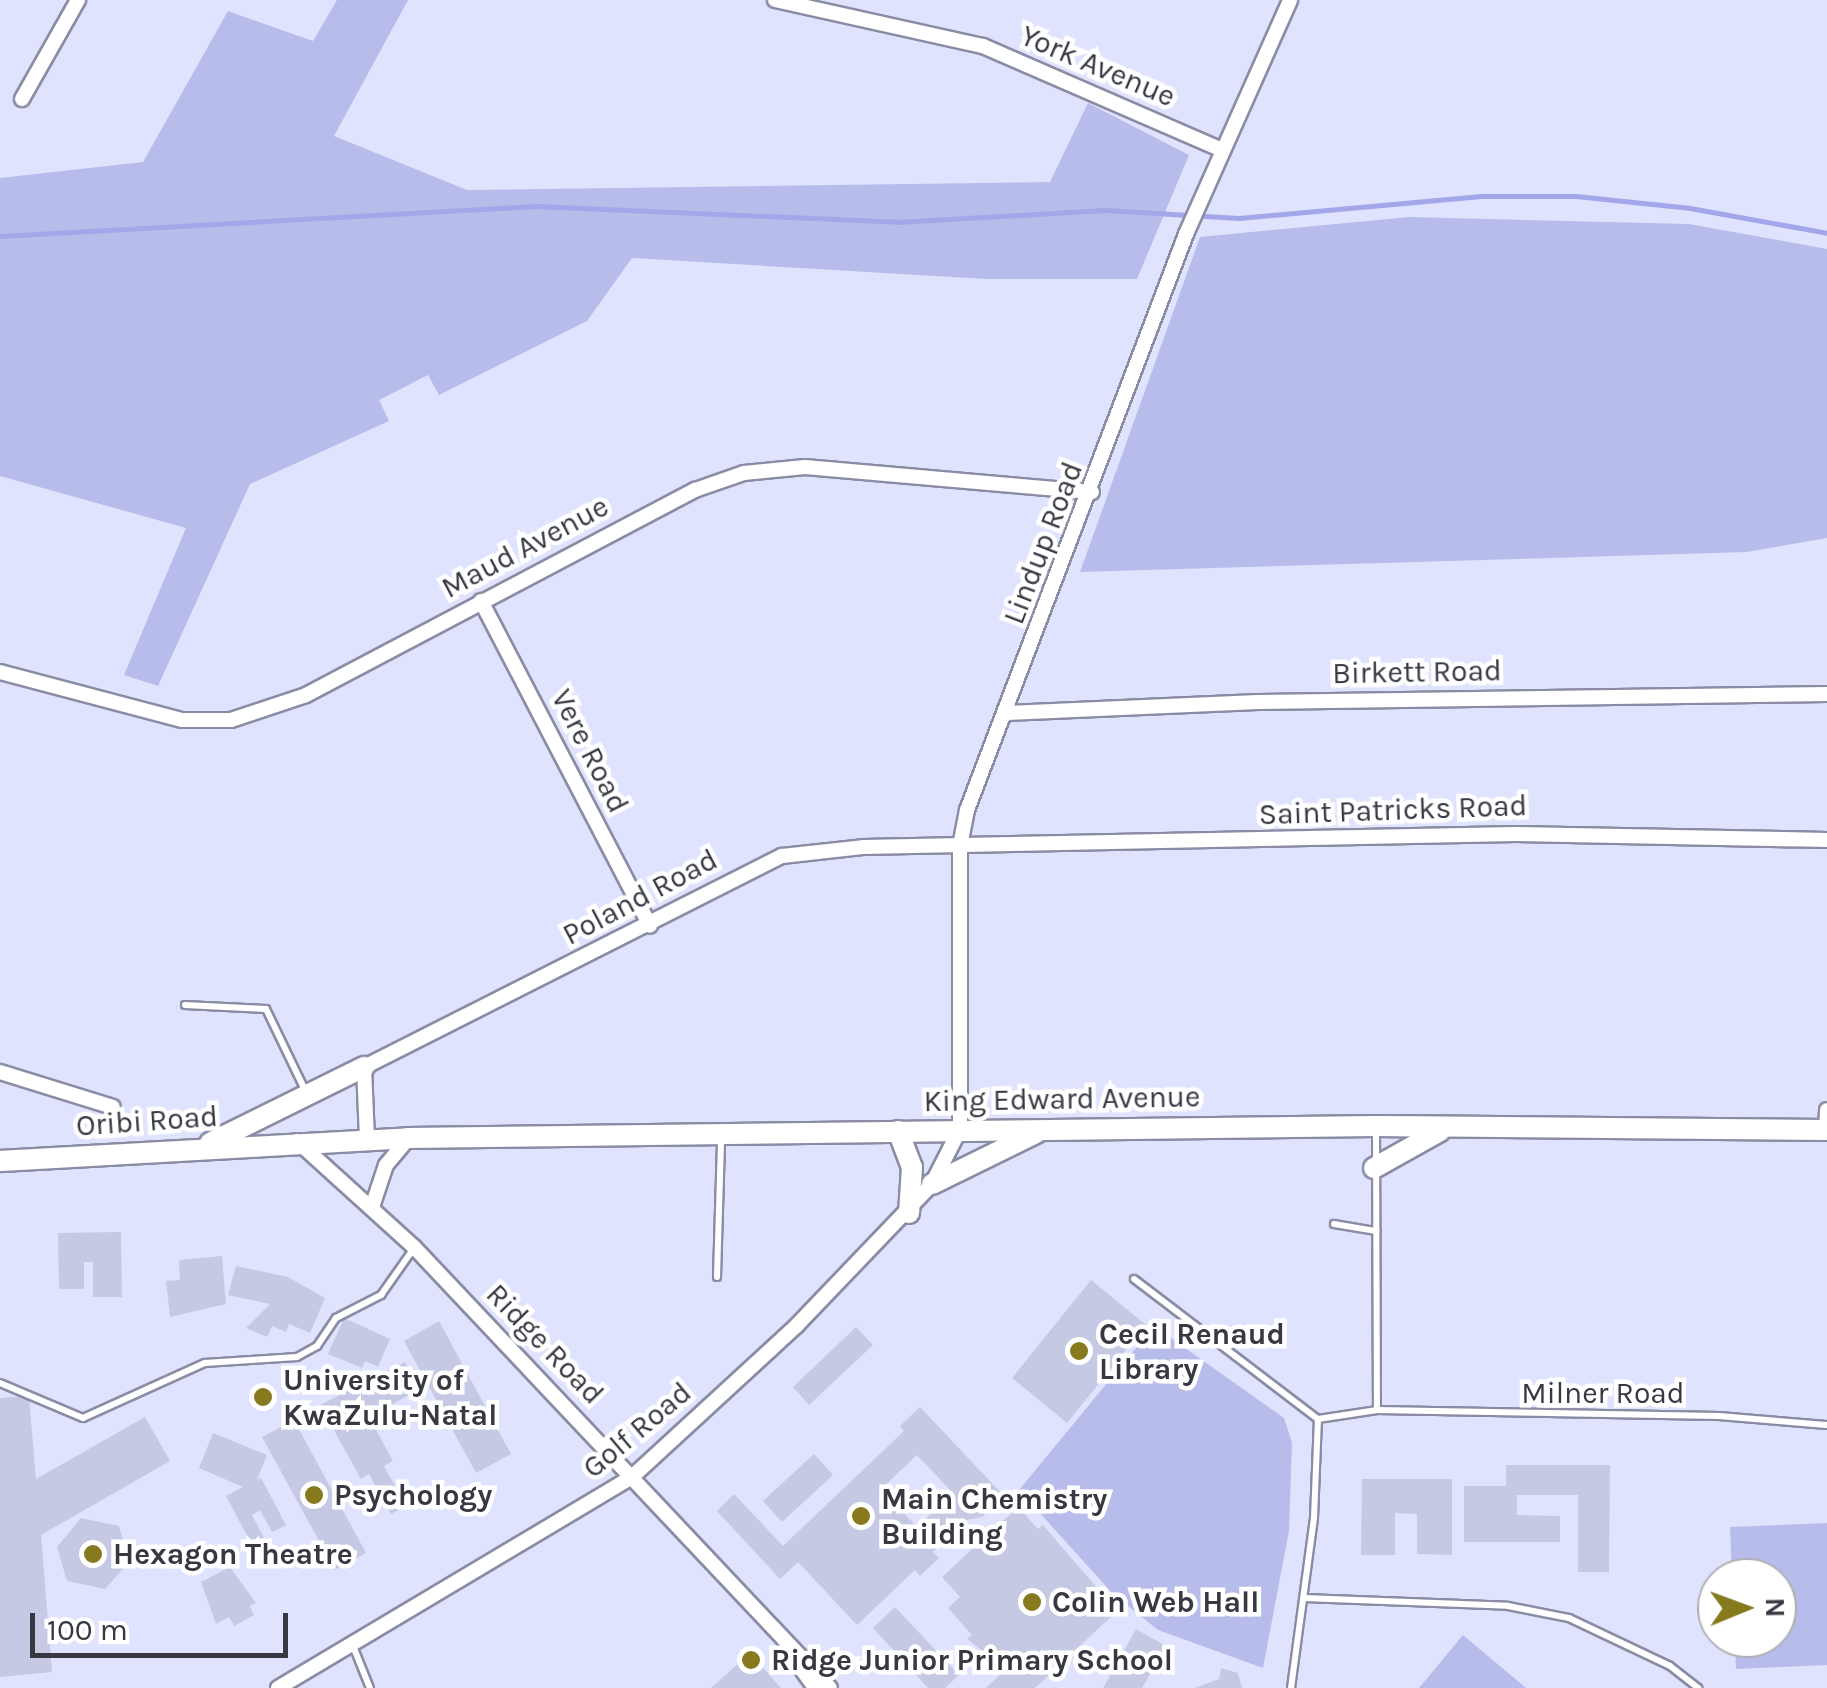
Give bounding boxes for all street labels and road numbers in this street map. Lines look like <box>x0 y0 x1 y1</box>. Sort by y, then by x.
street label: York Avenue <box>1015 17 1181 115</box>
street label: Lindup Road <box>996 457 1090 629</box>
street label: Maud Avenue <box>435 488 615 606</box>
street label: Birkett Road <box>1332 653 1502 691</box>
street label: Vere Road <box>544 683 636 819</box>
street label: Saint Patricks Road <box>1258 787 1528 833</box>
street label: Poland Road <box>557 841 723 953</box>
street label: King Edward Avenue <box>923 1079 1201 1119</box>
street label: Oribi Road <box>75 1098 219 1144</box>
street label: Ridge Road <box>479 1276 611 1412</box>
street label: Golf Road <box>575 1374 699 1486</box>
street label: Milner Road <box>1521 1375 1685 1411</box>

